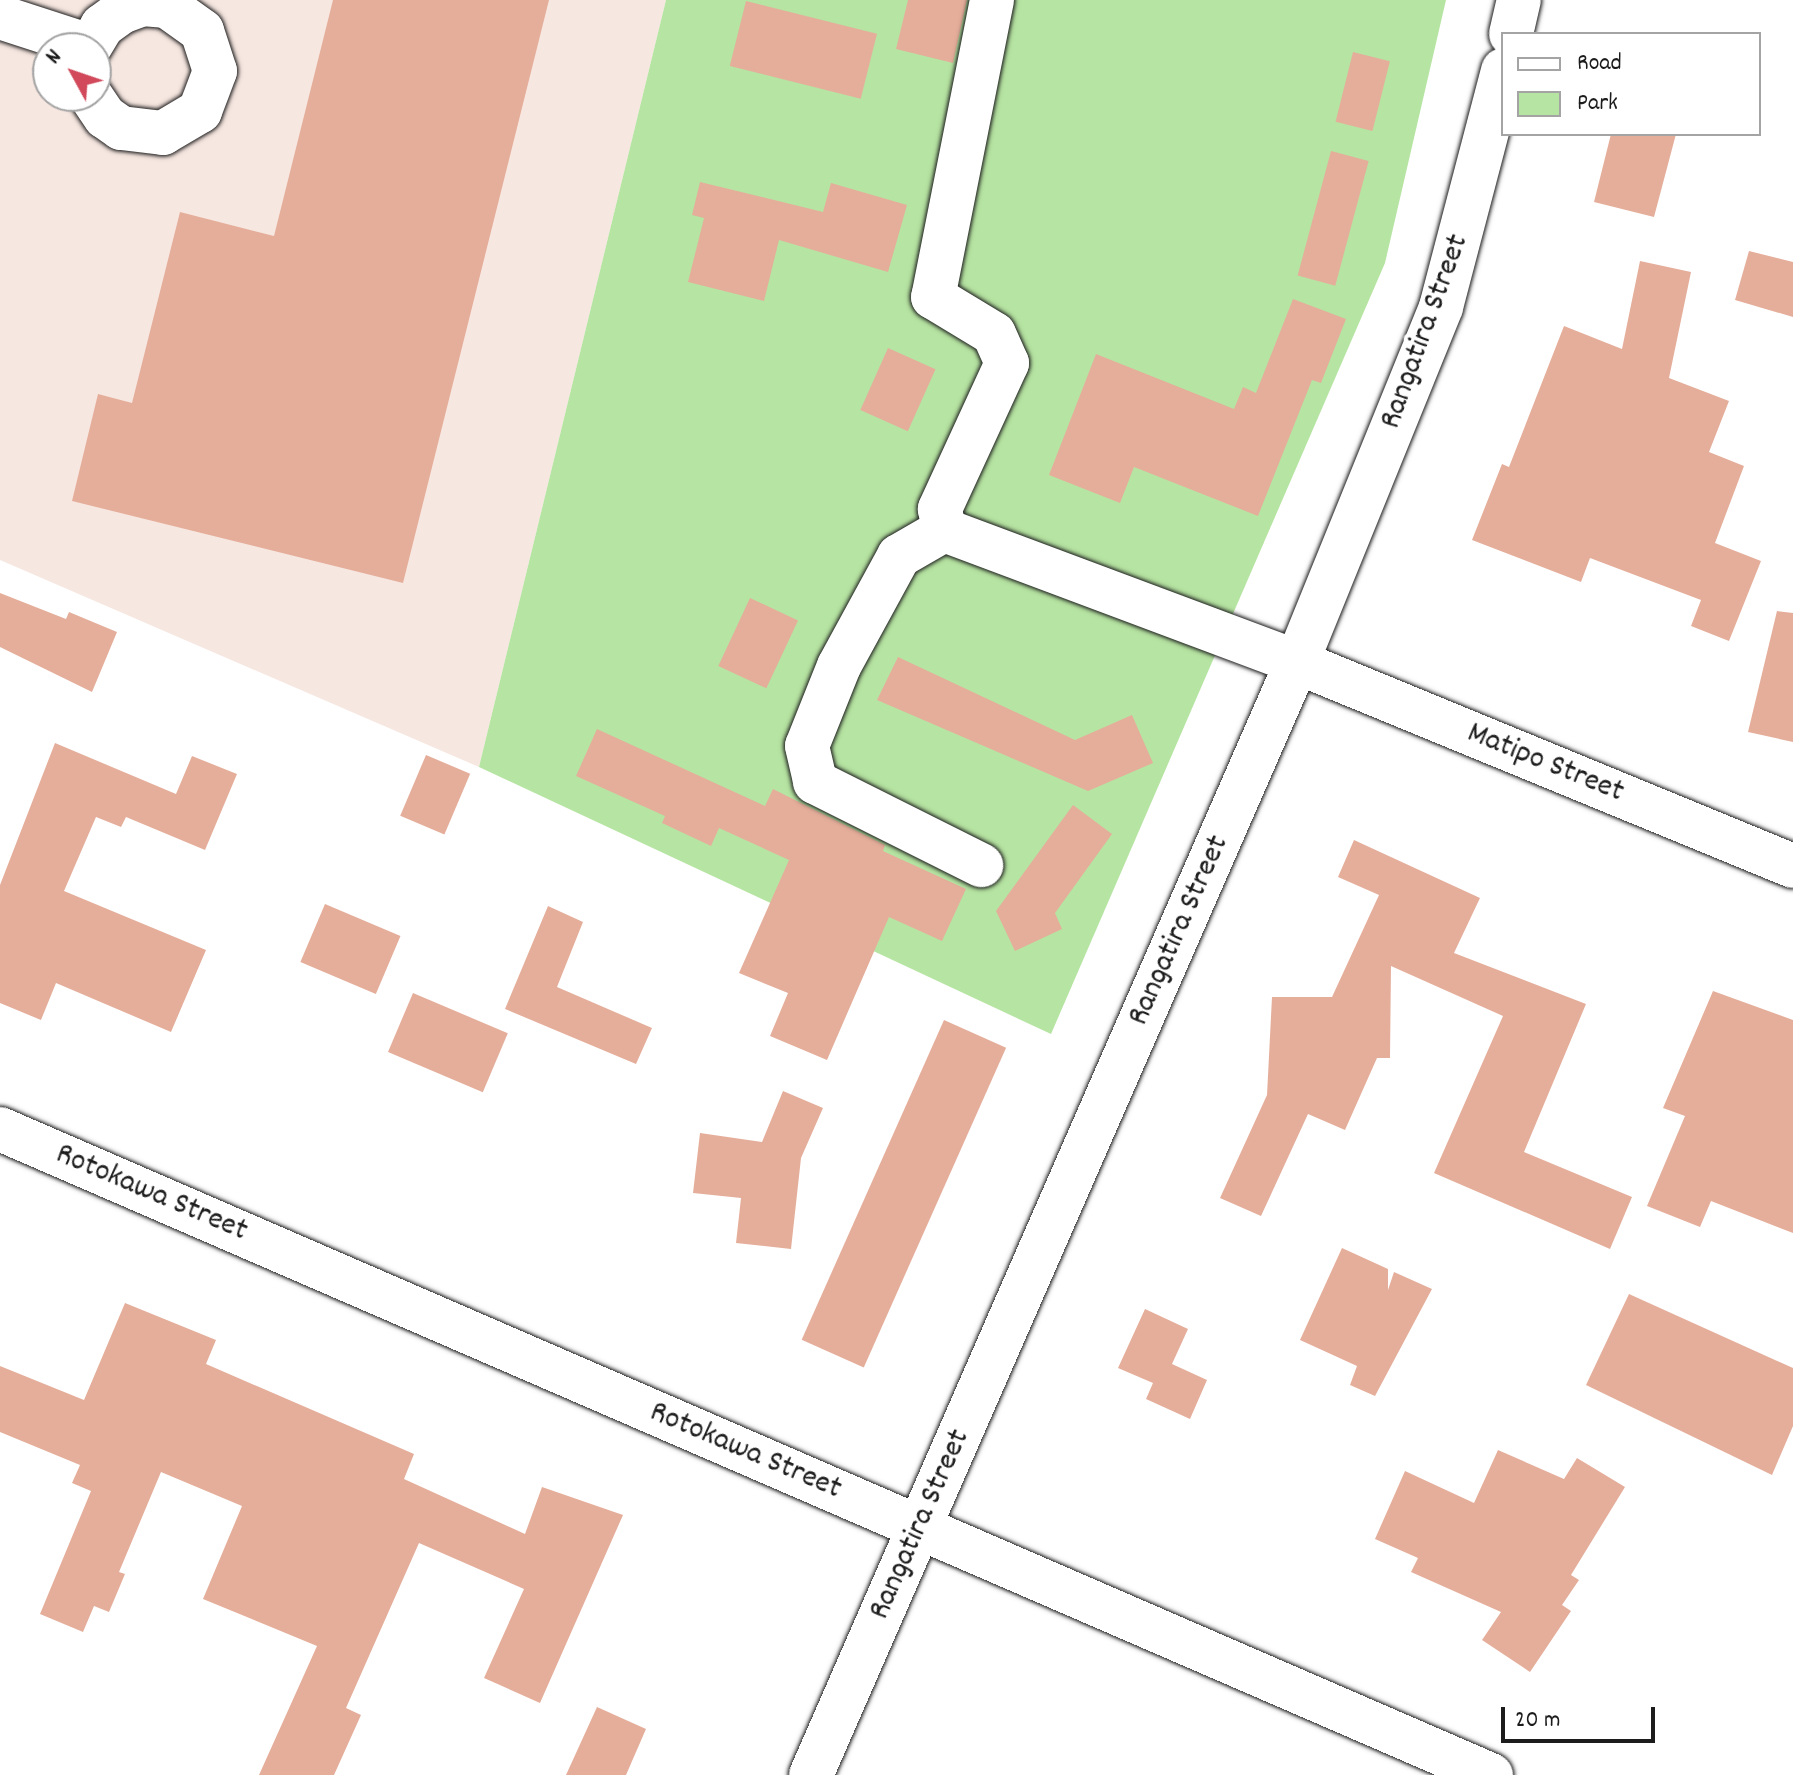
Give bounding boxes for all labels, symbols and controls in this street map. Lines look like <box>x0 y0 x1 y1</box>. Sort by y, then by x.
north arrow <box>32 32 112 112</box>
legend <box>1501 32 1761 136</box>
text: N <box>39 43 70 72</box>
text: Road <box>1577 47 1622 81</box>
text: Park <box>1577 87 1618 121</box>
street label: Rangatira Street <box>1373 230 1479 434</box>
street label: Matipo Street <box>1461 715 1629 813</box>
street label: Rangatira Street <box>1121 830 1239 1032</box>
street label: Rotokawa Street <box>49 1136 253 1252</box>
street label: Rotokawa Street <box>643 1394 847 1510</box>
street label: Rangatira Street <box>862 1424 980 1626</box>
scale bar <box>1505 1691 1659 1741</box>
text: 20 m <box>1515 1704 1561 1738</box>

